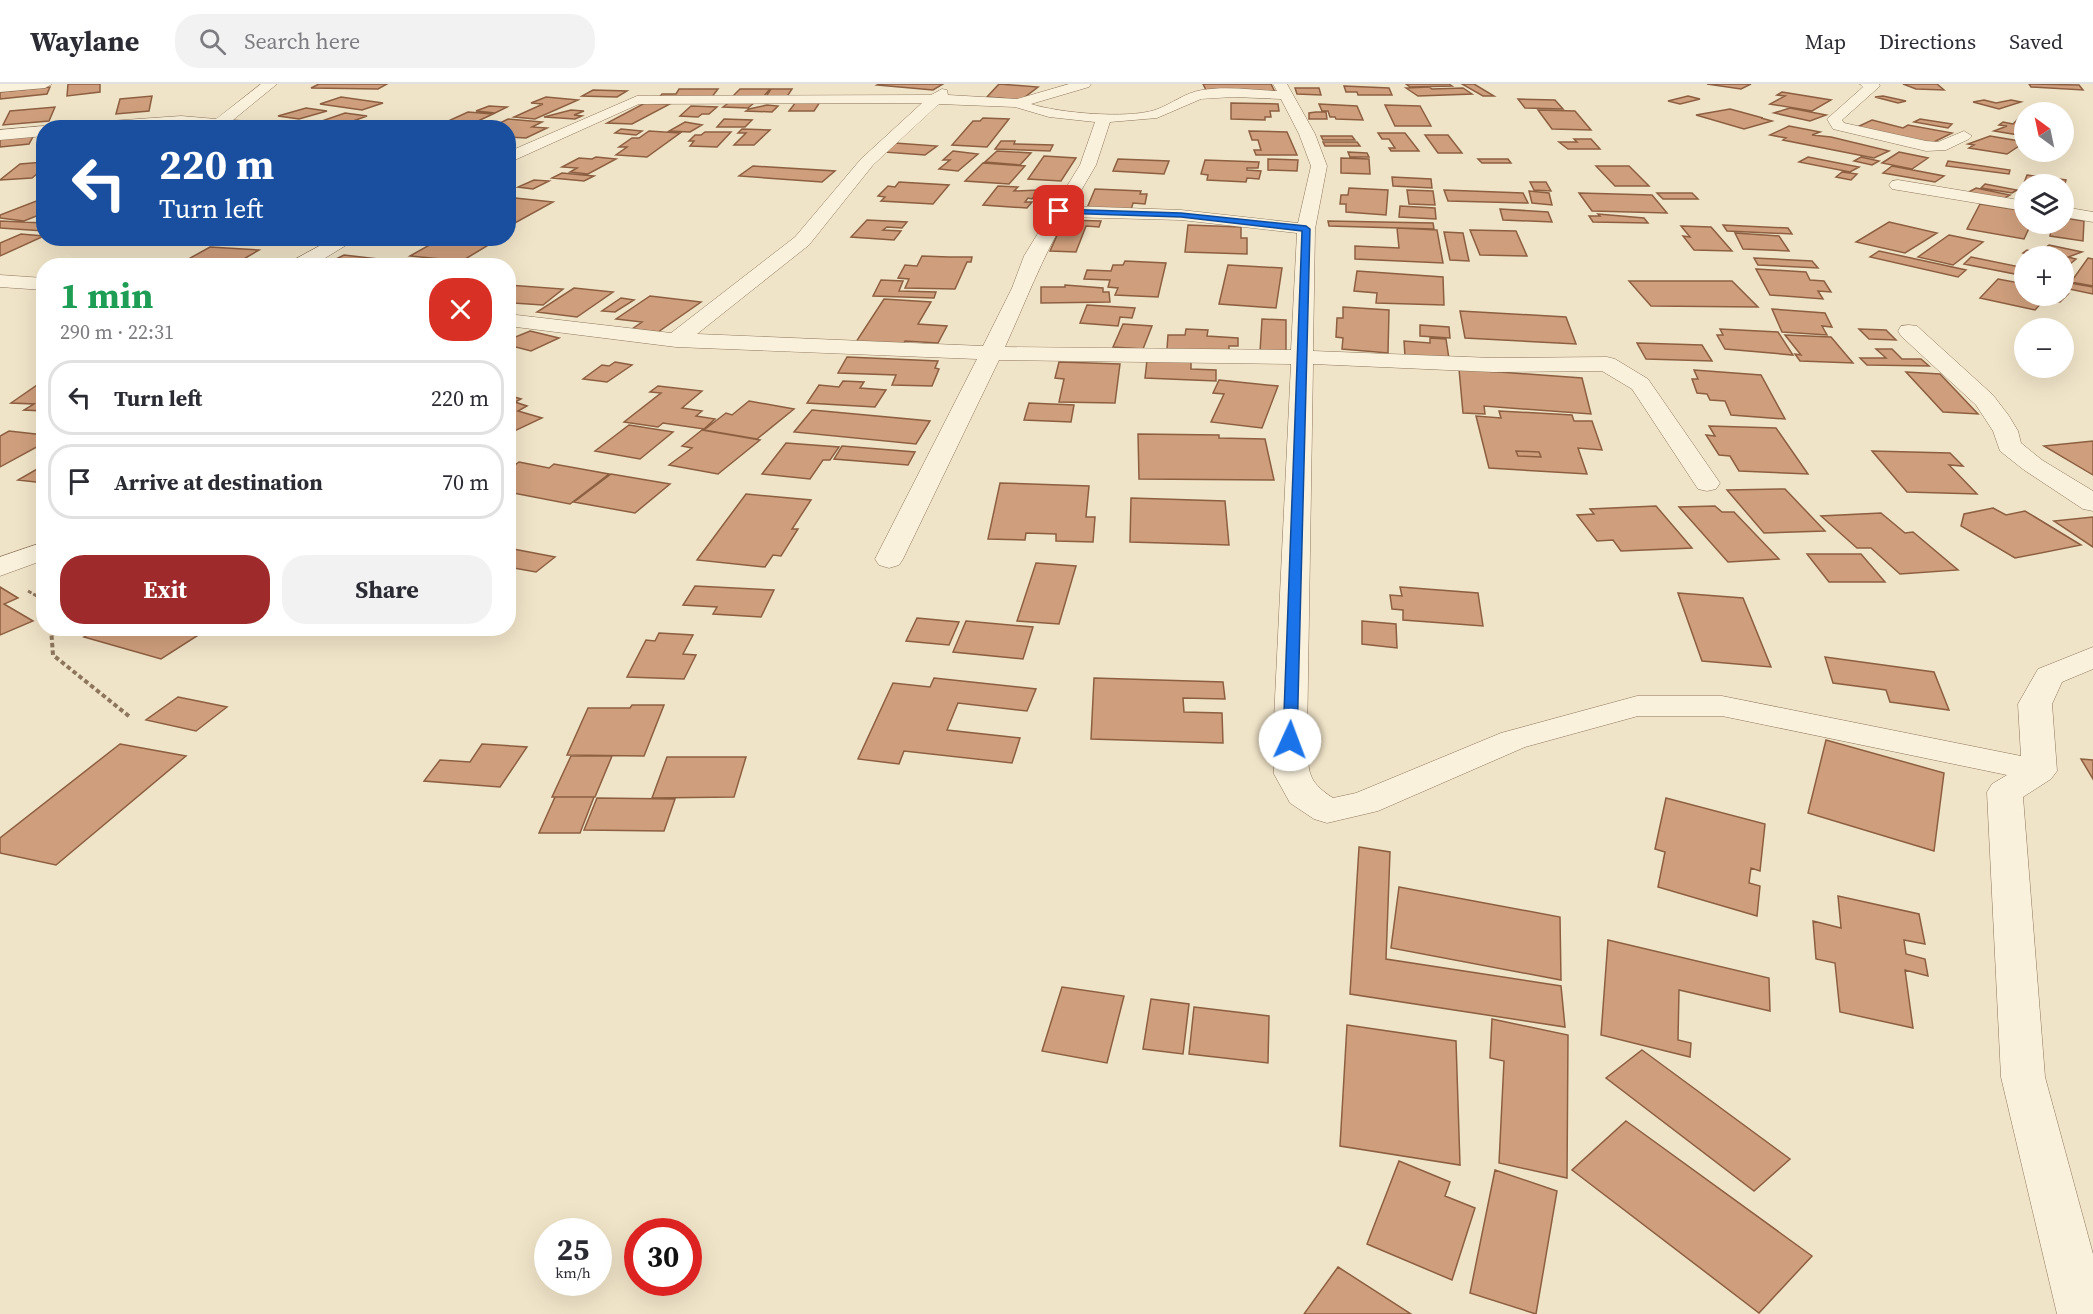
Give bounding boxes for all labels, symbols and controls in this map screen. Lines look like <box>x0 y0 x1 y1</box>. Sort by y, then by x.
search box <box>175 14 595 68</box>
text: Waylane <box>30 22 139 60</box>
icon: search <box>196 25 229 58</box>
text: Search here <box>244 26 360 56</box>
text: Map <box>1805 27 1846 56</box>
text: Directions <box>1879 27 1976 56</box>
text: Saved <box>2009 27 2063 56</box>
north arrow <box>2014 102 2074 162</box>
map controls <box>2014 102 2074 378</box>
text: 220 m <box>159 135 274 193</box>
icon: left <box>60 144 138 222</box>
button: layers <box>2014 174 2074 234</box>
pin <box>1033 185 1084 236</box>
text: Turn left <box>159 190 263 227</box>
icon: arrive <box>1042 194 1075 227</box>
button: + <box>2014 246 2074 306</box>
text: 1 min <box>60 271 153 320</box>
button: close <box>429 278 492 341</box>
text: 290 m · 22:31 <box>60 318 174 346</box>
button: − <box>2014 318 2074 378</box>
icon: left <box>63 381 96 414</box>
text: Turn left <box>114 383 202 413</box>
text: 220 m <box>431 383 489 413</box>
icon: arrive <box>63 465 96 498</box>
text: Arrive at destination <box>114 467 323 497</box>
text: 70 m <box>442 467 489 497</box>
button: Exit <box>60 555 270 624</box>
button: Share <box>282 555 492 624</box>
position arrow <box>1258 708 1322 772</box>
speed limit sign: 30 <box>624 1218 702 1296</box>
text: 25 <box>557 1229 589 1270</box>
text: km/h <box>555 1262 591 1283</box>

